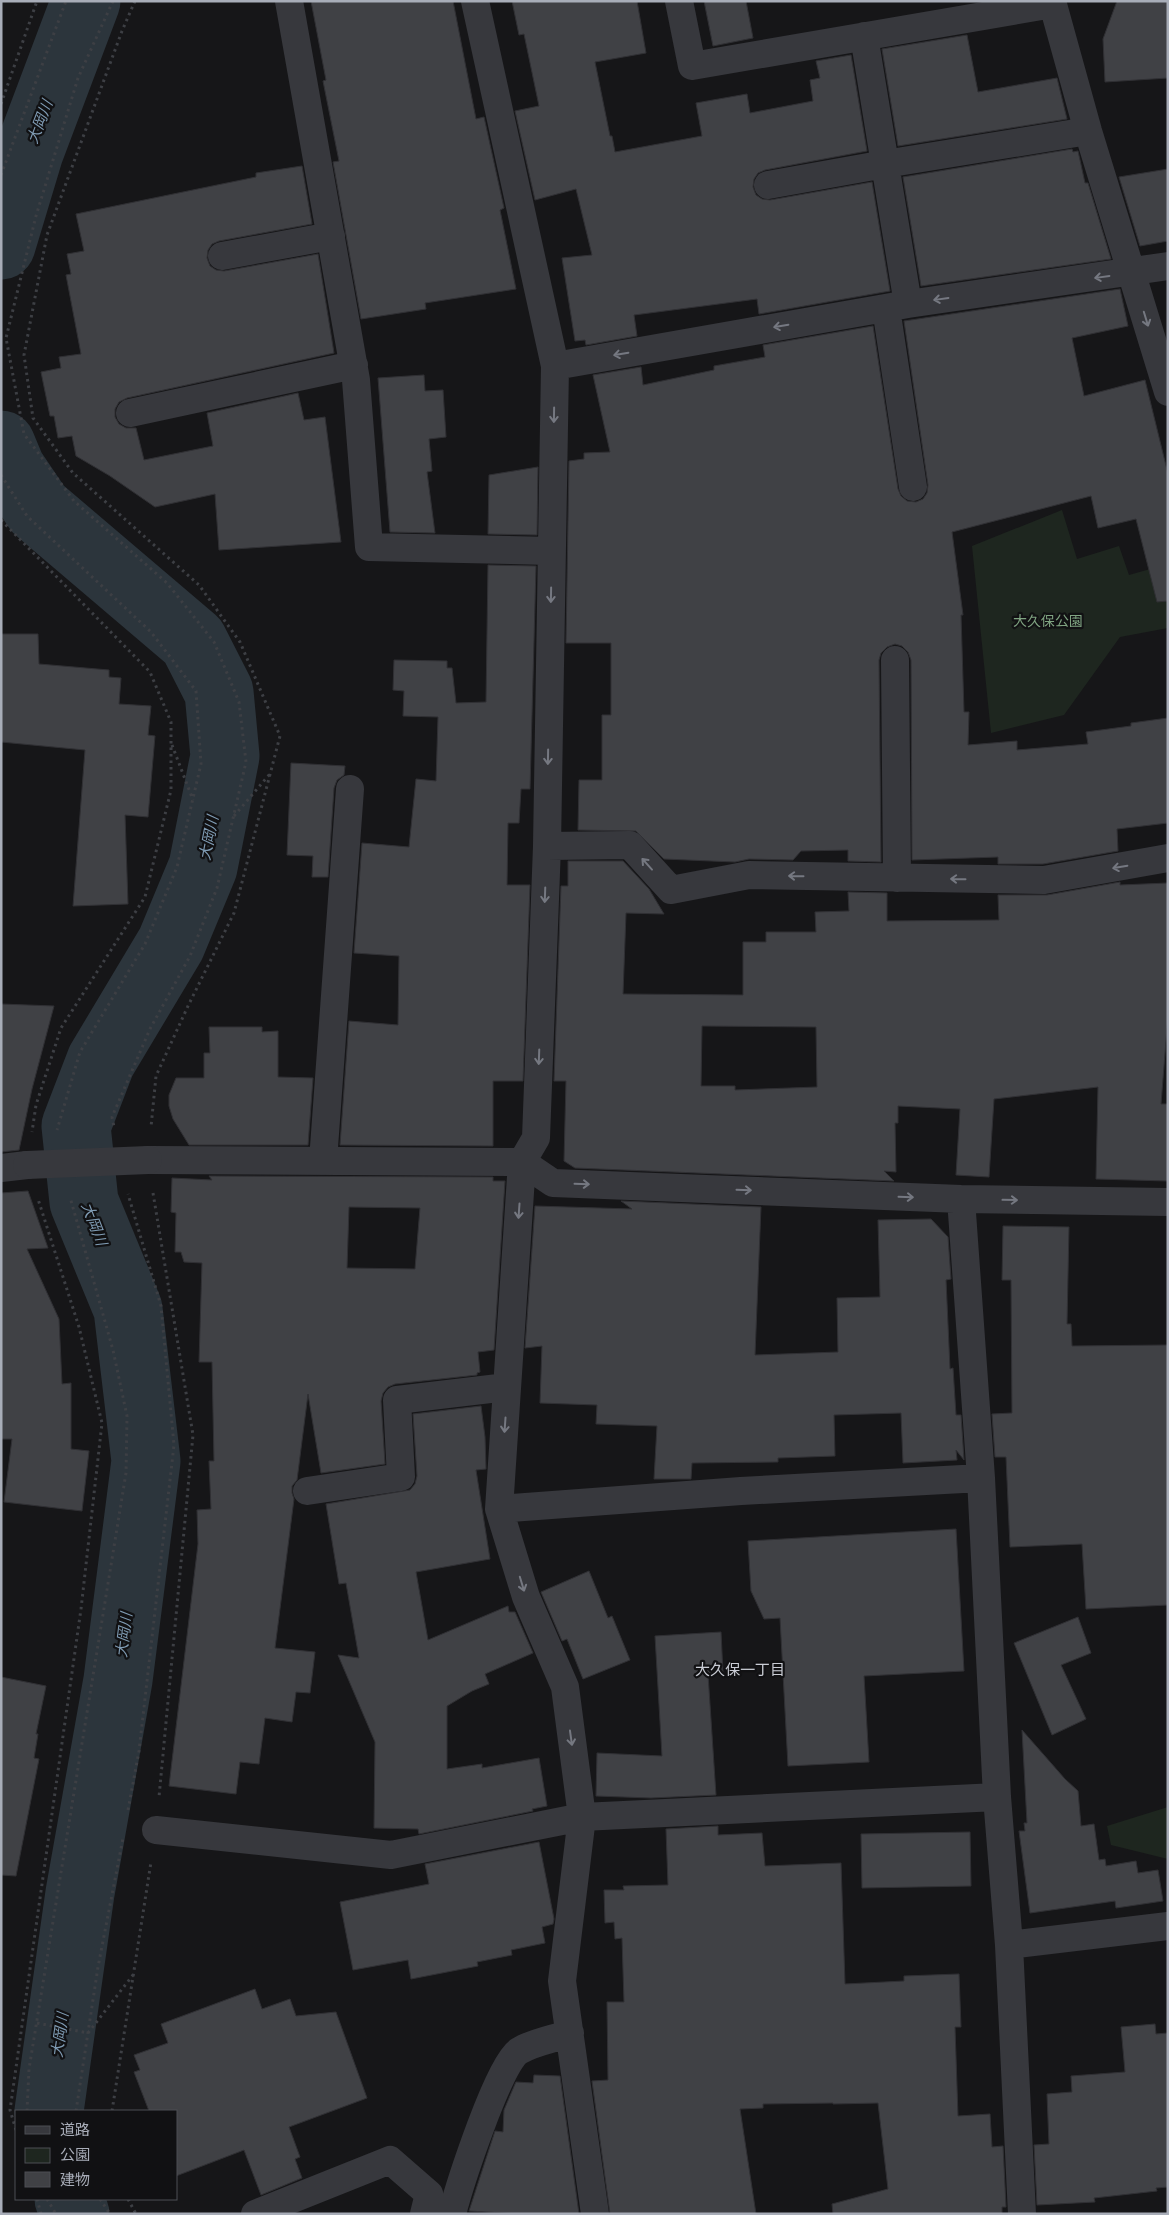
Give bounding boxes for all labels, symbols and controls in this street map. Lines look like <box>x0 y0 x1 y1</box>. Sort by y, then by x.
water label: 大岡川 <box>24 96 57 146</box>
one-way arrow <box>1095 272 1111 282</box>
one-way arrow <box>934 295 950 305</box>
one-way arrow <box>1141 311 1151 327</box>
one-way arrow <box>774 322 790 332</box>
one-way arrow <box>614 350 630 360</box>
one-way arrow <box>549 406 559 423</box>
one-way arrow <box>546 587 555 603</box>
park label: 大久保公園 <box>1013 613 1083 630</box>
one-way arrow <box>543 749 553 765</box>
water label: 大岡川 <box>196 812 223 862</box>
one-way arrow <box>641 857 653 870</box>
one-way arrow <box>1112 862 1128 872</box>
one-way arrow <box>788 871 804 881</box>
one-way arrow <box>951 874 967 883</box>
one-way arrow <box>540 886 549 902</box>
one-way arrow <box>534 1049 543 1065</box>
one-way arrow <box>573 1179 589 1189</box>
one-way arrow <box>736 1186 752 1195</box>
one-way arrow <box>898 1192 914 1202</box>
one-way arrow <box>1001 1195 1017 1205</box>
water label: 大岡川 <box>78 1200 111 1250</box>
one-way arrow <box>514 1203 523 1219</box>
one-way arrow <box>500 1417 509 1433</box>
one-way arrow <box>518 1576 528 1592</box>
water label: 大岡川 <box>112 1610 136 1658</box>
district label: 大久保一丁目 <box>695 1661 785 1679</box>
one-way arrow <box>566 1729 576 1745</box>
water label: 大岡川 <box>48 2009 72 2059</box>
legend <box>15 2110 178 2200</box>
text: 道路 <box>60 2121 90 2139</box>
text: 公園 <box>60 2146 90 2164</box>
text: 建物 <box>60 2171 90 2189</box>

